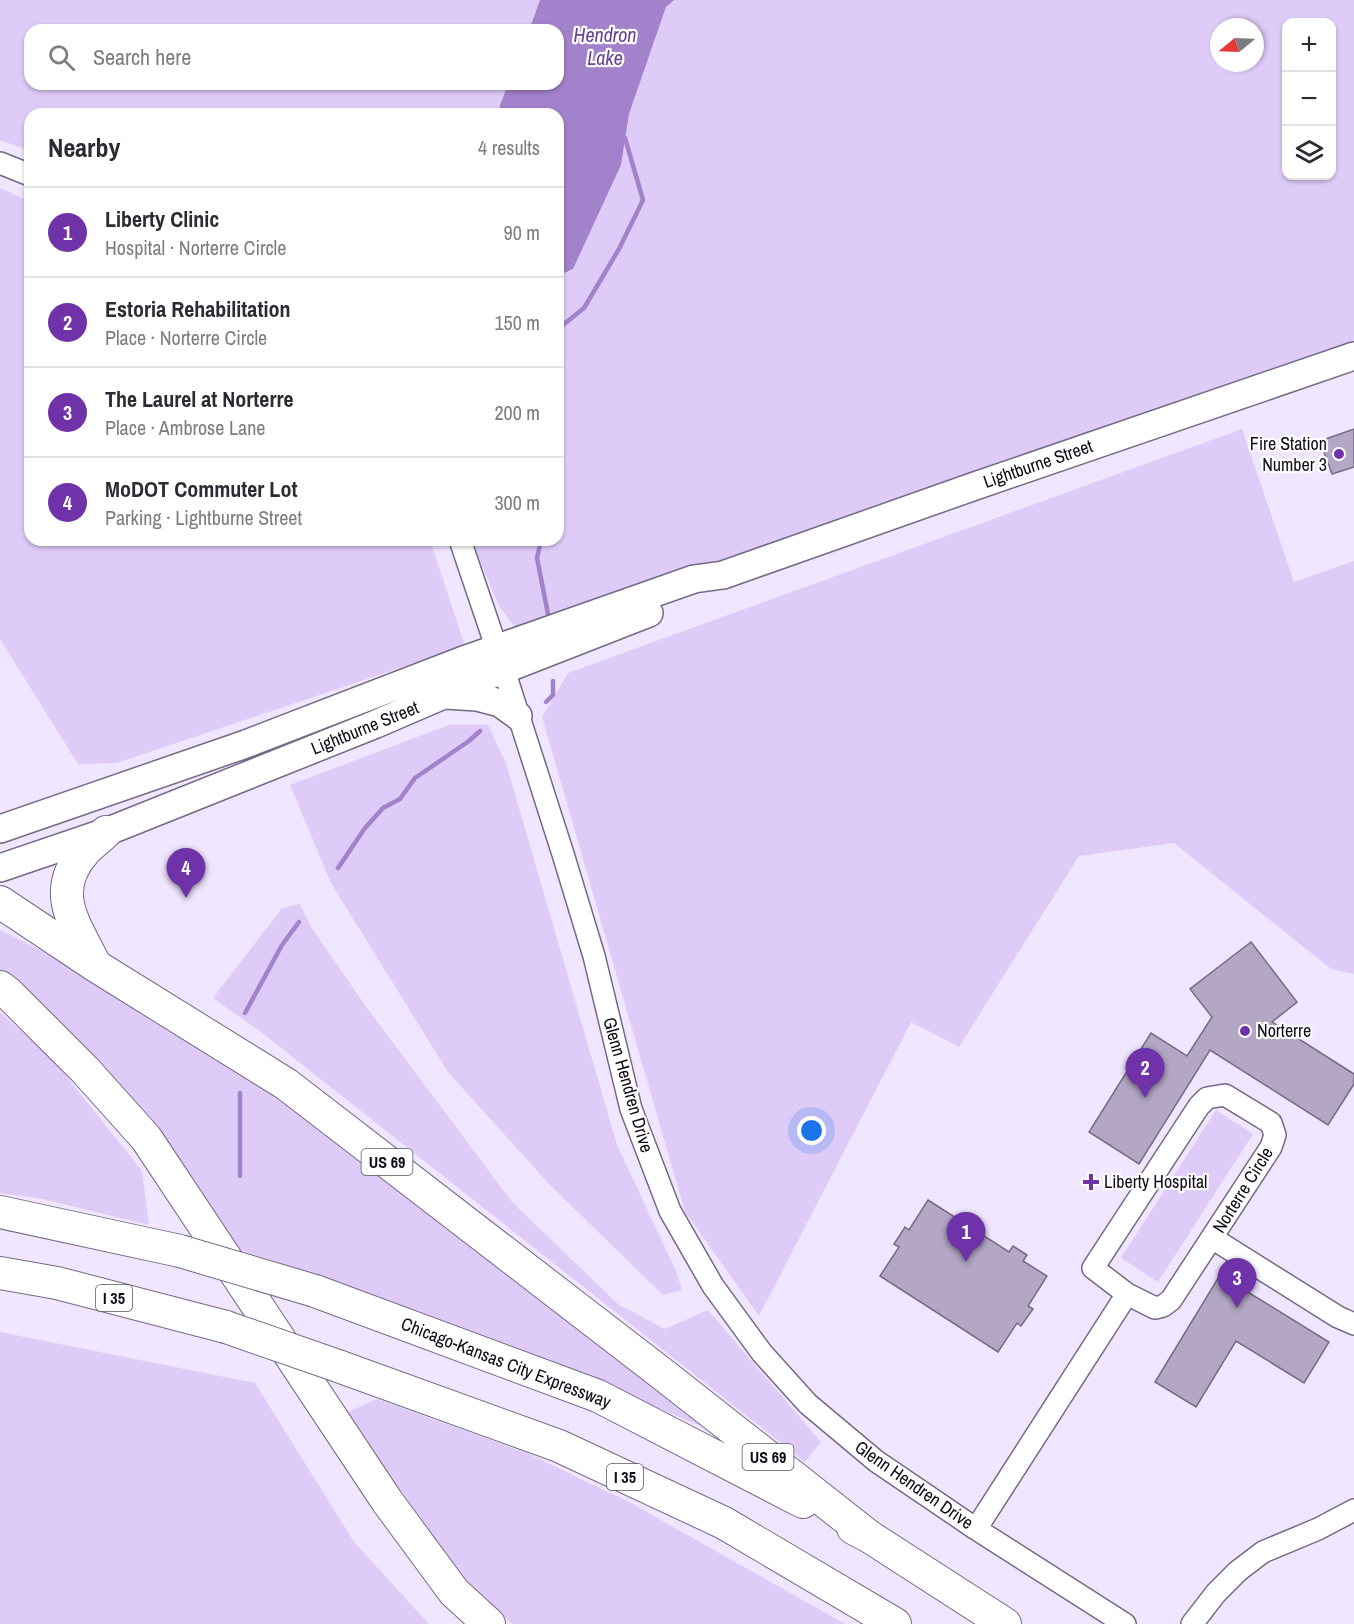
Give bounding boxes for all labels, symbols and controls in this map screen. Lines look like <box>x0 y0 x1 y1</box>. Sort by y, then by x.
north arrow <box>1210 18 1264 72</box>
map controls <box>1282 18 1336 180</box>
button: + <box>1282 18 1336 72</box>
water label: Hendron Lake <box>574 21 636 71</box>
search box <box>24 24 564 90</box>
icon: search <box>45 41 78 74</box>
text: Search here <box>93 42 191 72</box>
button: − <box>1282 72 1336 126</box>
button: layers <box>1282 126 1336 180</box>
text: Nearby <box>48 130 120 165</box>
text: 4 results <box>478 134 540 161</box>
text: Liberty Clinic <box>105 204 219 234</box>
text: 1 <box>63 219 72 246</box>
text: 90 m <box>504 219 540 246</box>
text: Hospital · Norterre Circle <box>105 234 286 261</box>
text: Estoria Rehabilitation <box>105 294 290 324</box>
text: 2 <box>63 309 72 336</box>
text: 150 m <box>494 309 540 336</box>
text: Place · Norterre Circle <box>105 324 267 351</box>
text: The Laurel at Norterre <box>105 384 293 414</box>
text: 3 <box>63 399 72 426</box>
text: 200 m <box>494 399 540 426</box>
text: Place · Ambrose Lane <box>105 414 265 441</box>
place label: Fire Station Number 3 <box>1250 431 1327 477</box>
street label: Lightburne Street <box>980 433 1096 494</box>
marker: Fire Station Number 3 <box>1332 447 1346 461</box>
text: MoDOT Commuter Lot <box>105 474 297 504</box>
text: 4 <box>63 489 72 516</box>
text: 300 m <box>494 489 540 516</box>
text: Parking · Lightburne Street <box>105 504 302 531</box>
street label: Lightburne Street <box>307 695 422 760</box>
pin: 4 <box>166 848 206 898</box>
street label: Glenn Hendren Drive <box>597 1014 660 1155</box>
place label: Norterre <box>1257 1018 1311 1043</box>
marker: Norterre <box>1238 1024 1252 1038</box>
pin: 2 <box>1126 1048 1164 1098</box>
your location <box>797 1116 826 1145</box>
street label: Norterre Circle <box>1206 1142 1279 1237</box>
road number: US 69 <box>362 1149 412 1175</box>
place label: Liberty Hospital <box>1104 1169 1207 1194</box>
marker: Liberty Hospital <box>1082 1173 1100 1191</box>
pin: 1 <box>946 1212 986 1262</box>
pin: 3 <box>1218 1258 1256 1308</box>
road number: I 35 <box>96 1285 132 1311</box>
street label: Chicago-Kansas City Expressway <box>398 1311 615 1414</box>
street label: Glenn Hendren Drive <box>850 1434 979 1535</box>
road number: US 69 <box>742 1444 794 1470</box>
road number: I 35 <box>607 1464 643 1490</box>

